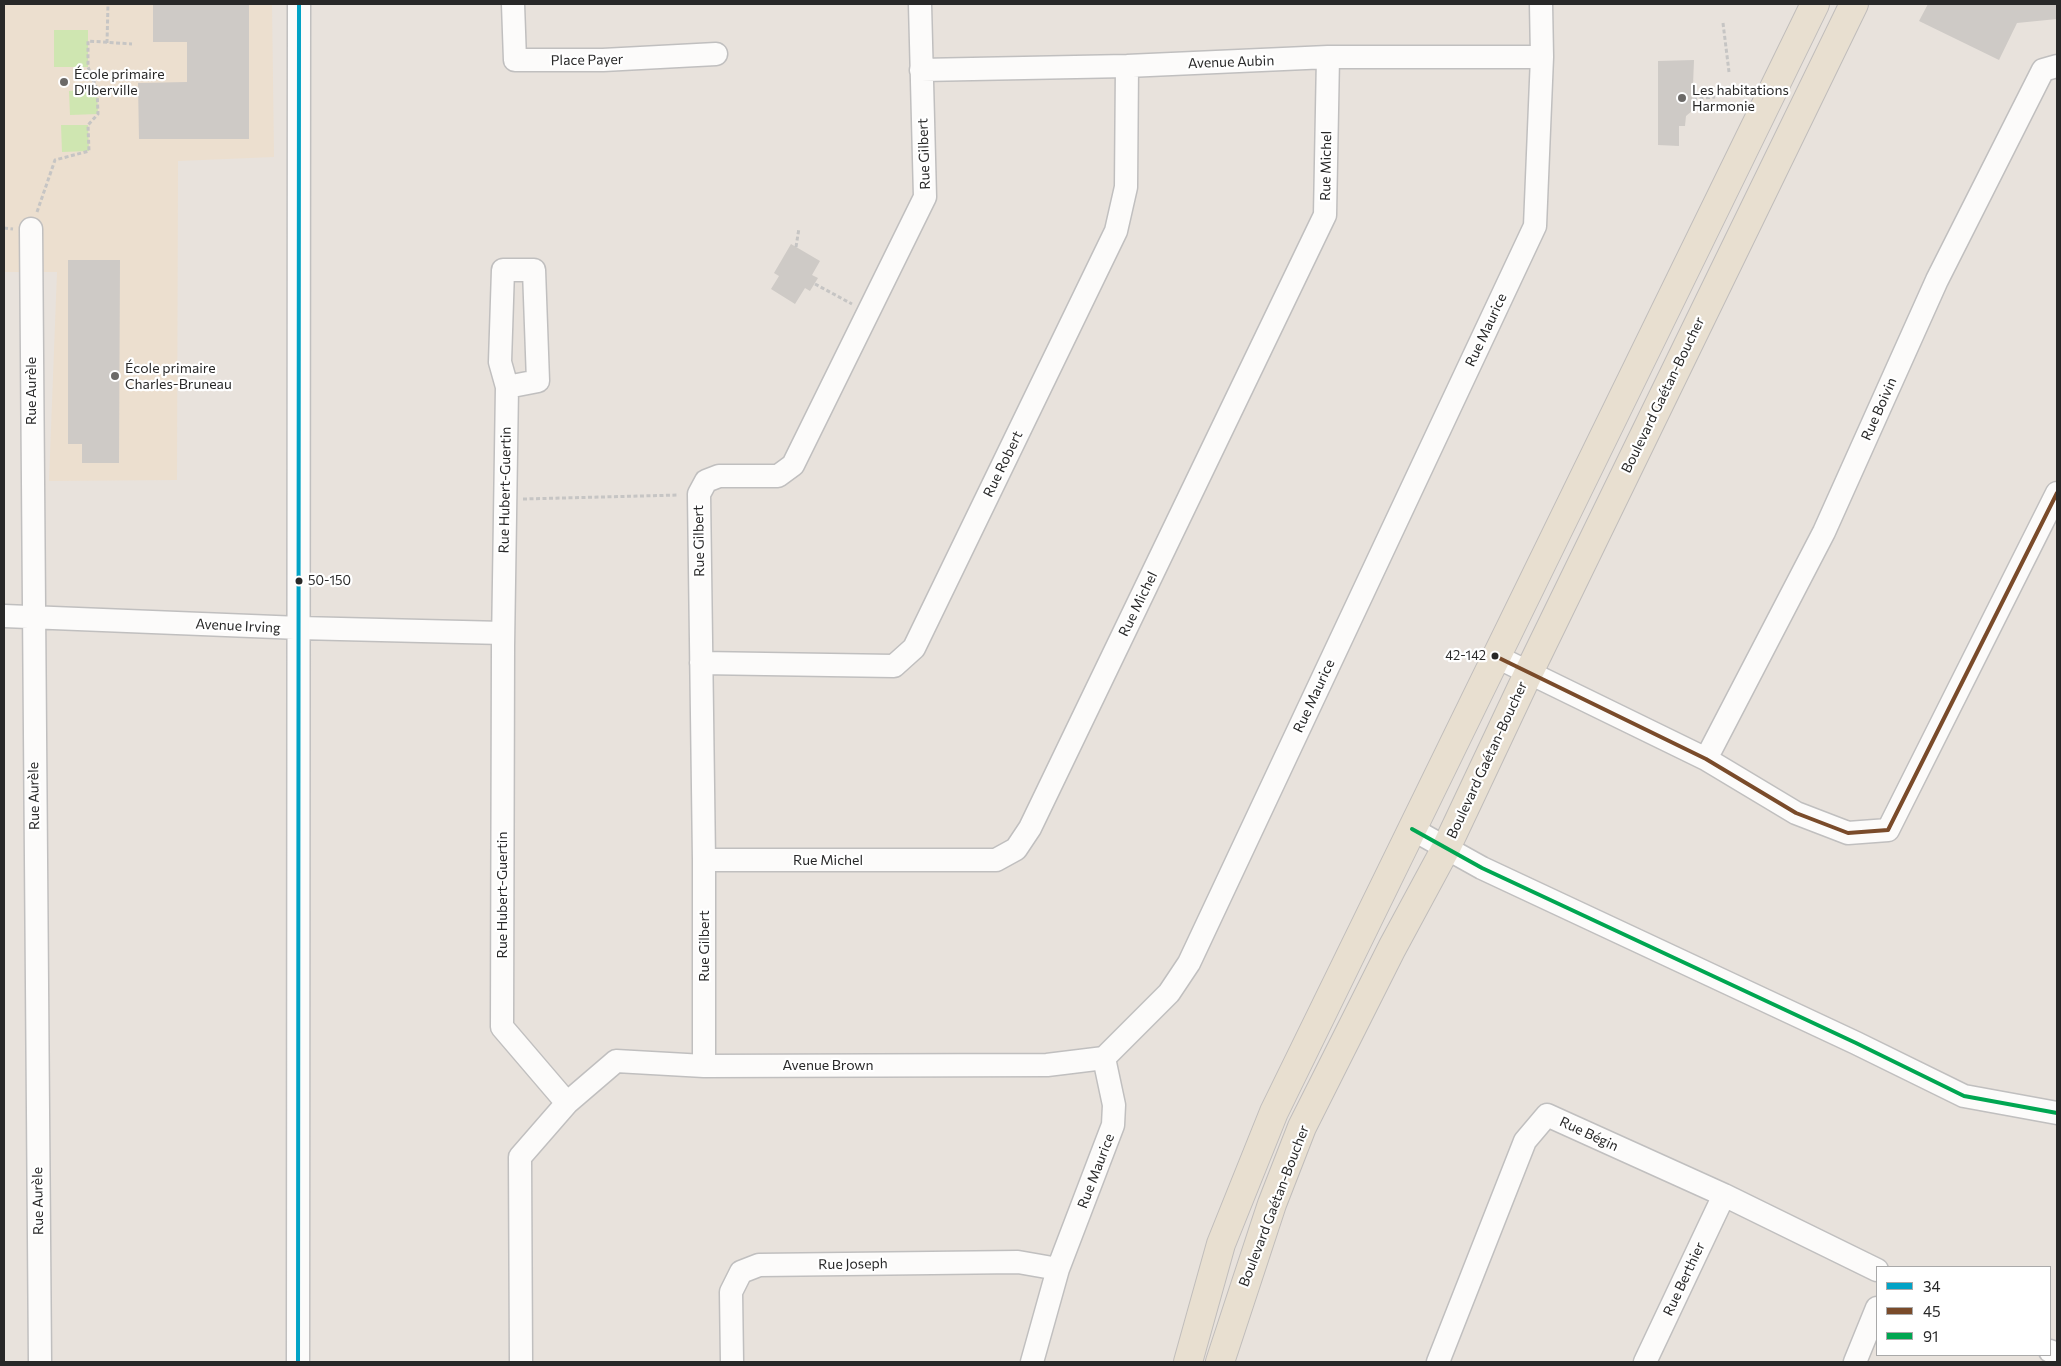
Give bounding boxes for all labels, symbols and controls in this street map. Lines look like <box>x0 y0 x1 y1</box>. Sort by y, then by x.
street label: Place Payer <box>551 51 623 69</box>
street label: Avenue Aubin <box>1187 52 1275 72</box>
place label: École primaire D'Iberville <box>74 66 165 98</box>
marker: École primaire D'Iberville <box>58 76 70 88</box>
place label: Les habitations Harmonie <box>1692 82 1789 114</box>
marker: Les habitations Harmonie <box>1676 92 1688 104</box>
street label: Rue Gilbert <box>914 118 934 190</box>
street label: Rue Michel <box>1317 131 1335 201</box>
street label: Rue Maurice <box>1462 291 1510 369</box>
street label: Boulevard Gaétan-Boucher <box>1618 314 1708 476</box>
street label: Rue Aurèle <box>23 357 39 425</box>
place label: École primaire Charles-Bruneau <box>125 360 232 392</box>
marker: École primaire Charles-Bruneau <box>109 370 121 382</box>
street label: Rue Boivin <box>1858 375 1900 443</box>
street label: Rue Hubert-Guertin <box>495 426 515 554</box>
street label: Rue Robert <box>980 428 1026 500</box>
street label: Rue Gilbert <box>690 505 708 577</box>
street label: Rue Michel <box>1115 569 1161 639</box>
place label: 50-150 <box>308 573 351 589</box>
marker: 50-150 <box>294 576 304 586</box>
street label: Avenue Irving <box>195 615 281 637</box>
place label: 42-142 <box>1445 648 1486 664</box>
marker: 42-142 <box>1490 651 1500 661</box>
street label: Rue Maurice <box>1290 657 1338 735</box>
street label: Boulevard Gaétan-Boucher <box>1443 679 1531 841</box>
street label: Rue Aurèle <box>25 762 43 830</box>
street label: Rue Hubert-Guertin <box>494 832 510 958</box>
street label: Rue Michel <box>793 852 863 868</box>
street label: Rue Gilbert <box>696 910 712 982</box>
street label: Avenue Brown <box>782 1057 874 1073</box>
street label: Rue Bégin <box>1557 1113 1621 1155</box>
street label: Boulevard Gaétan-Boucher <box>1235 1123 1313 1289</box>
street label: Rue Maurice <box>1074 1131 1118 1211</box>
street label: Rue Aurèle <box>29 1167 47 1235</box>
street label: Rue Berthier <box>1660 1239 1708 1319</box>
street label: Rue Joseph <box>818 1255 888 1273</box>
legend <box>1876 1266 2051 1356</box>
text: 34 <box>1923 1277 1941 1295</box>
text: 45 <box>1923 1302 1941 1320</box>
text: 91 <box>1923 1327 1939 1345</box>

